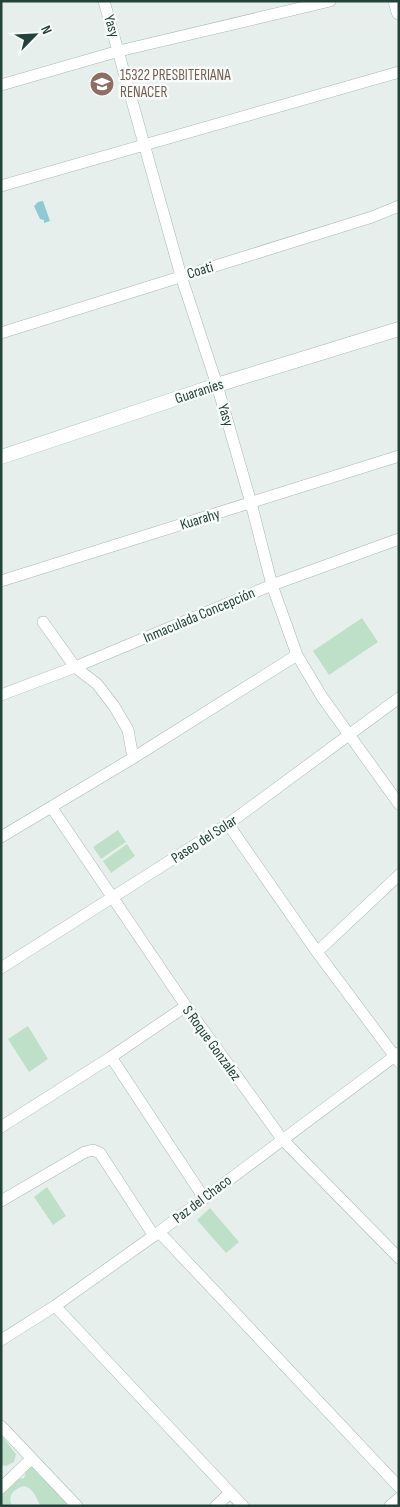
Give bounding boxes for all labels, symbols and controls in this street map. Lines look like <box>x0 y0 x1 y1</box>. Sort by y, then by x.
north arrow <box>10 10 60 60</box>
street label: Yasy <box>99 13 124 40</box>
text: N <box>37 23 56 37</box>
place label: 15322 PRESBITERIANA RENACER <box>120 66 231 102</box>
school or university icon: 15322 PRESBITERIANA RENACER <box>89 71 115 97</box>
street label: Coati <box>185 257 216 283</box>
street label: Guaraníes <box>172 375 226 408</box>
street label: Yasy <box>213 402 238 429</box>
street label: Kuarahy <box>178 504 223 535</box>
street label: Inmaculada Concepción <box>140 583 258 648</box>
street label: Paseo del Solar <box>168 811 241 868</box>
street label: S Roque Gonzalez <box>178 1002 246 1085</box>
street label: Paz del Chaco <box>169 1171 235 1228</box>

